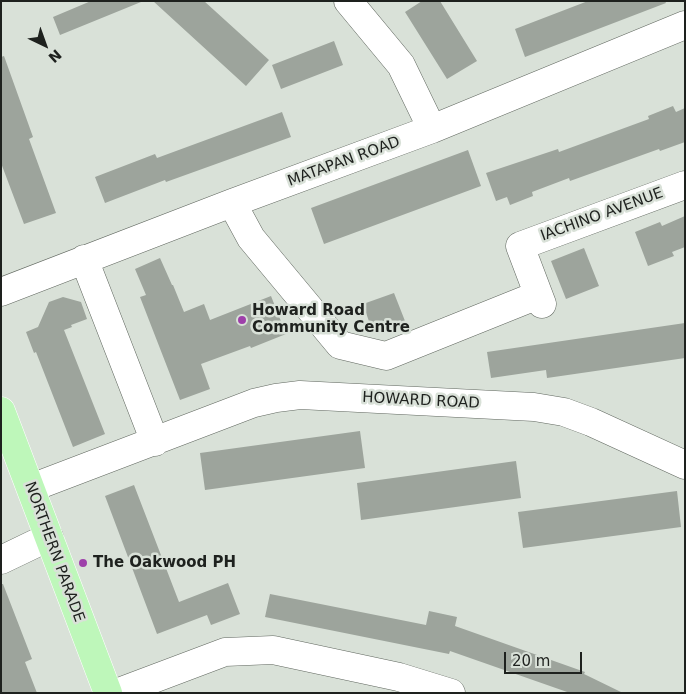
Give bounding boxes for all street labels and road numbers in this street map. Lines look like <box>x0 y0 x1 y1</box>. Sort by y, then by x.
street label: MATAPAN ROAD <box>285 133 403 191</box>
street label: IACHINO AVENUE <box>538 184 666 246</box>
street label: HOWARD ROAD <box>362 389 480 413</box>
street label: NORTHERN PARADE <box>20 479 88 625</box>

